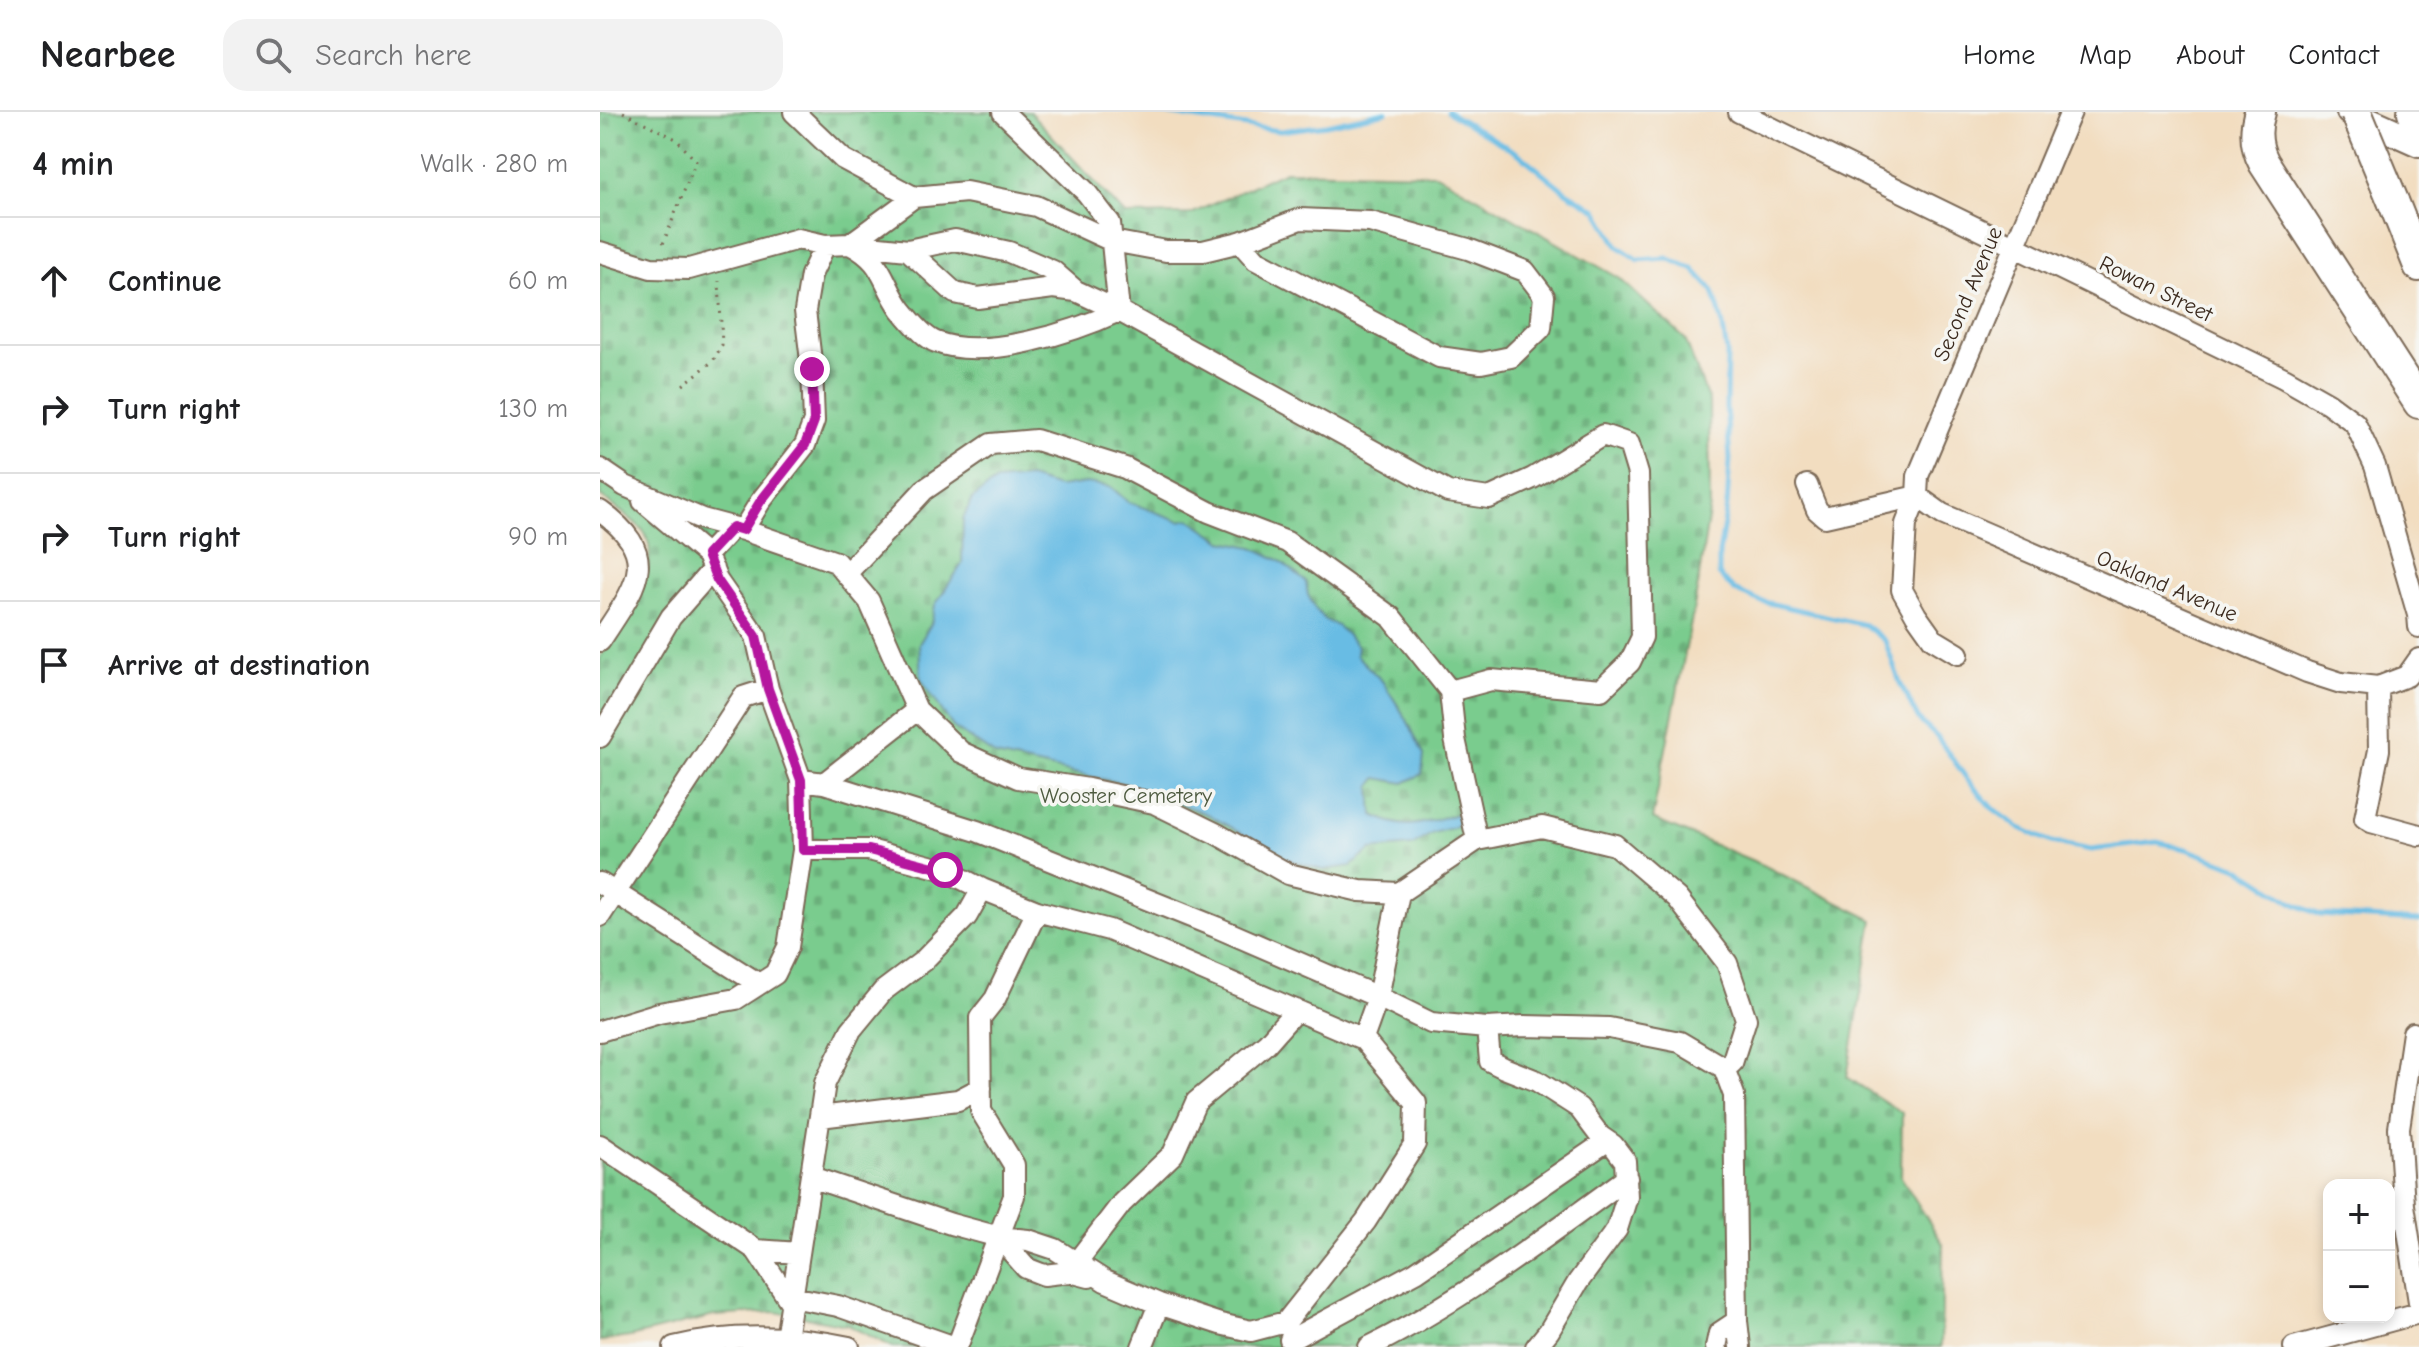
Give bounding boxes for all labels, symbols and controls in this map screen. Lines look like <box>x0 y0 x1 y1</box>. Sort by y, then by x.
search box <box>223 19 783 91</box>
text: Nearbee <box>40 33 175 77</box>
icon: search <box>251 33 295 77</box>
text: Search here <box>315 38 471 73</box>
text: Home <box>1963 39 2035 71</box>
text: Map <box>2079 39 2132 71</box>
text: About <box>2176 39 2244 71</box>
text: Contact <box>2288 39 2379 71</box>
text: 4 min <box>32 144 114 184</box>
text: Walk · 280 m <box>421 149 568 179</box>
street label: Second Avenue <box>1928 223 2008 365</box>
street label: Rowan Street <box>2095 250 2218 328</box>
icon: ahead <box>32 259 76 303</box>
text: Continue <box>108 264 222 299</box>
text: 60 m <box>508 266 568 296</box>
route end <box>794 351 830 387</box>
icon: right <box>32 387 76 431</box>
text: Turn right <box>108 392 240 427</box>
text: 130 m <box>499 394 568 424</box>
icon: right <box>32 515 76 559</box>
text: Turn right <box>108 520 240 555</box>
text: 90 m <box>508 522 568 552</box>
street label: Oakland Avenue <box>2093 545 2241 627</box>
icon: arrive <box>32 643 76 687</box>
text: Arrive at destination <box>108 648 370 683</box>
park label: Wooster Cemetery <box>1040 783 1212 809</box>
route start <box>927 852 963 888</box>
map controls <box>2323 1179 2395 1323</box>
button: + <box>2323 1179 2395 1251</box>
button: − <box>2323 1251 2395 1323</box>

